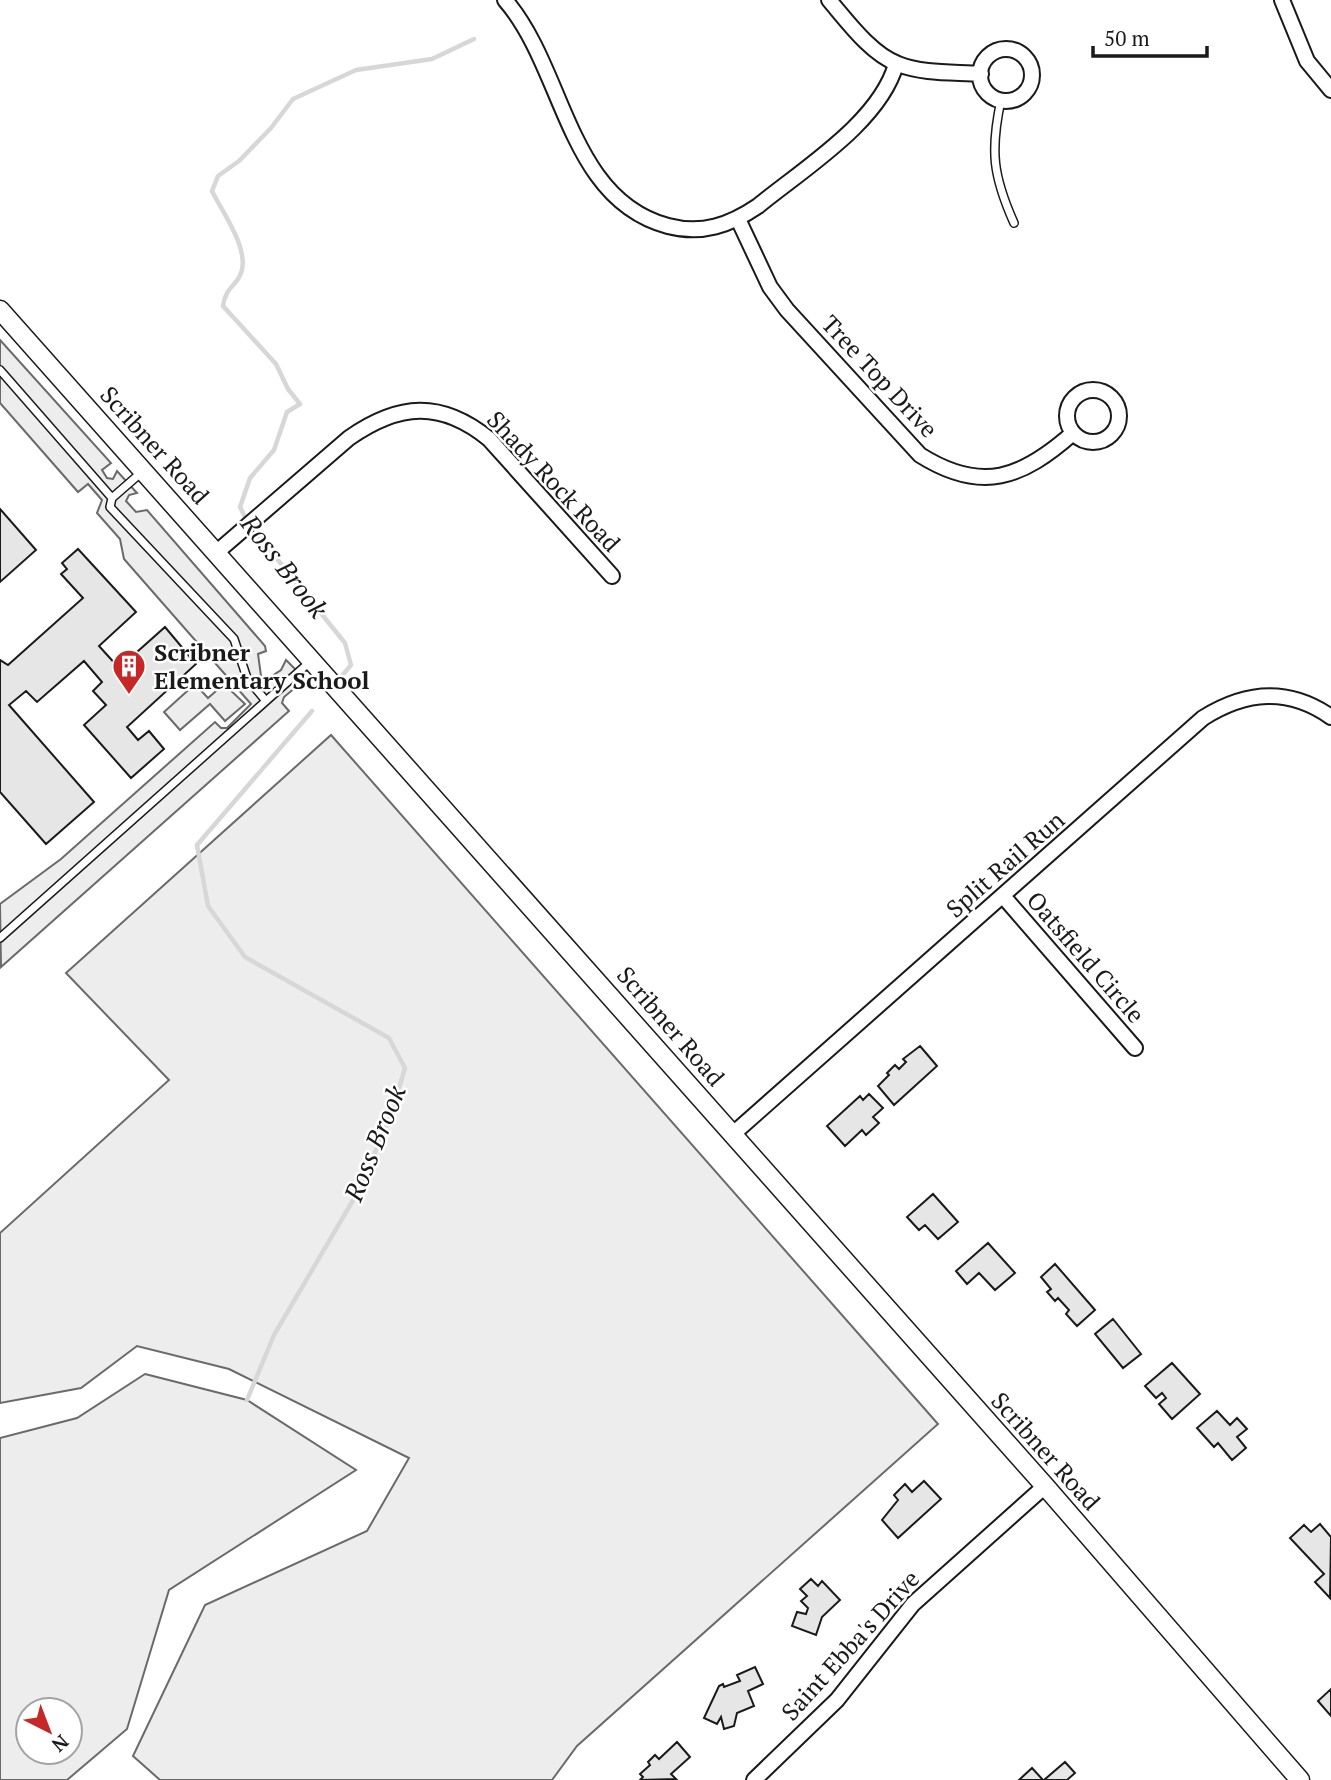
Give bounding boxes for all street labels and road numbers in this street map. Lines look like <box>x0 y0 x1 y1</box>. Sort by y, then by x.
street label: Tree Top Drive <box>815 308 945 444</box>
street label: Scribner Road <box>93 379 217 511</box>
street label: Shady Rock Road <box>480 404 628 558</box>
street label: Split Rail Run <box>939 804 1071 924</box>
street label: Oatsfield Circle <box>1020 884 1152 1030</box>
street label: Scribner Road <box>610 959 732 1093</box>
street label: Scribner Road <box>984 1385 1108 1517</box>
street label: Saint Ebba's Drive <box>774 1563 926 1727</box>

